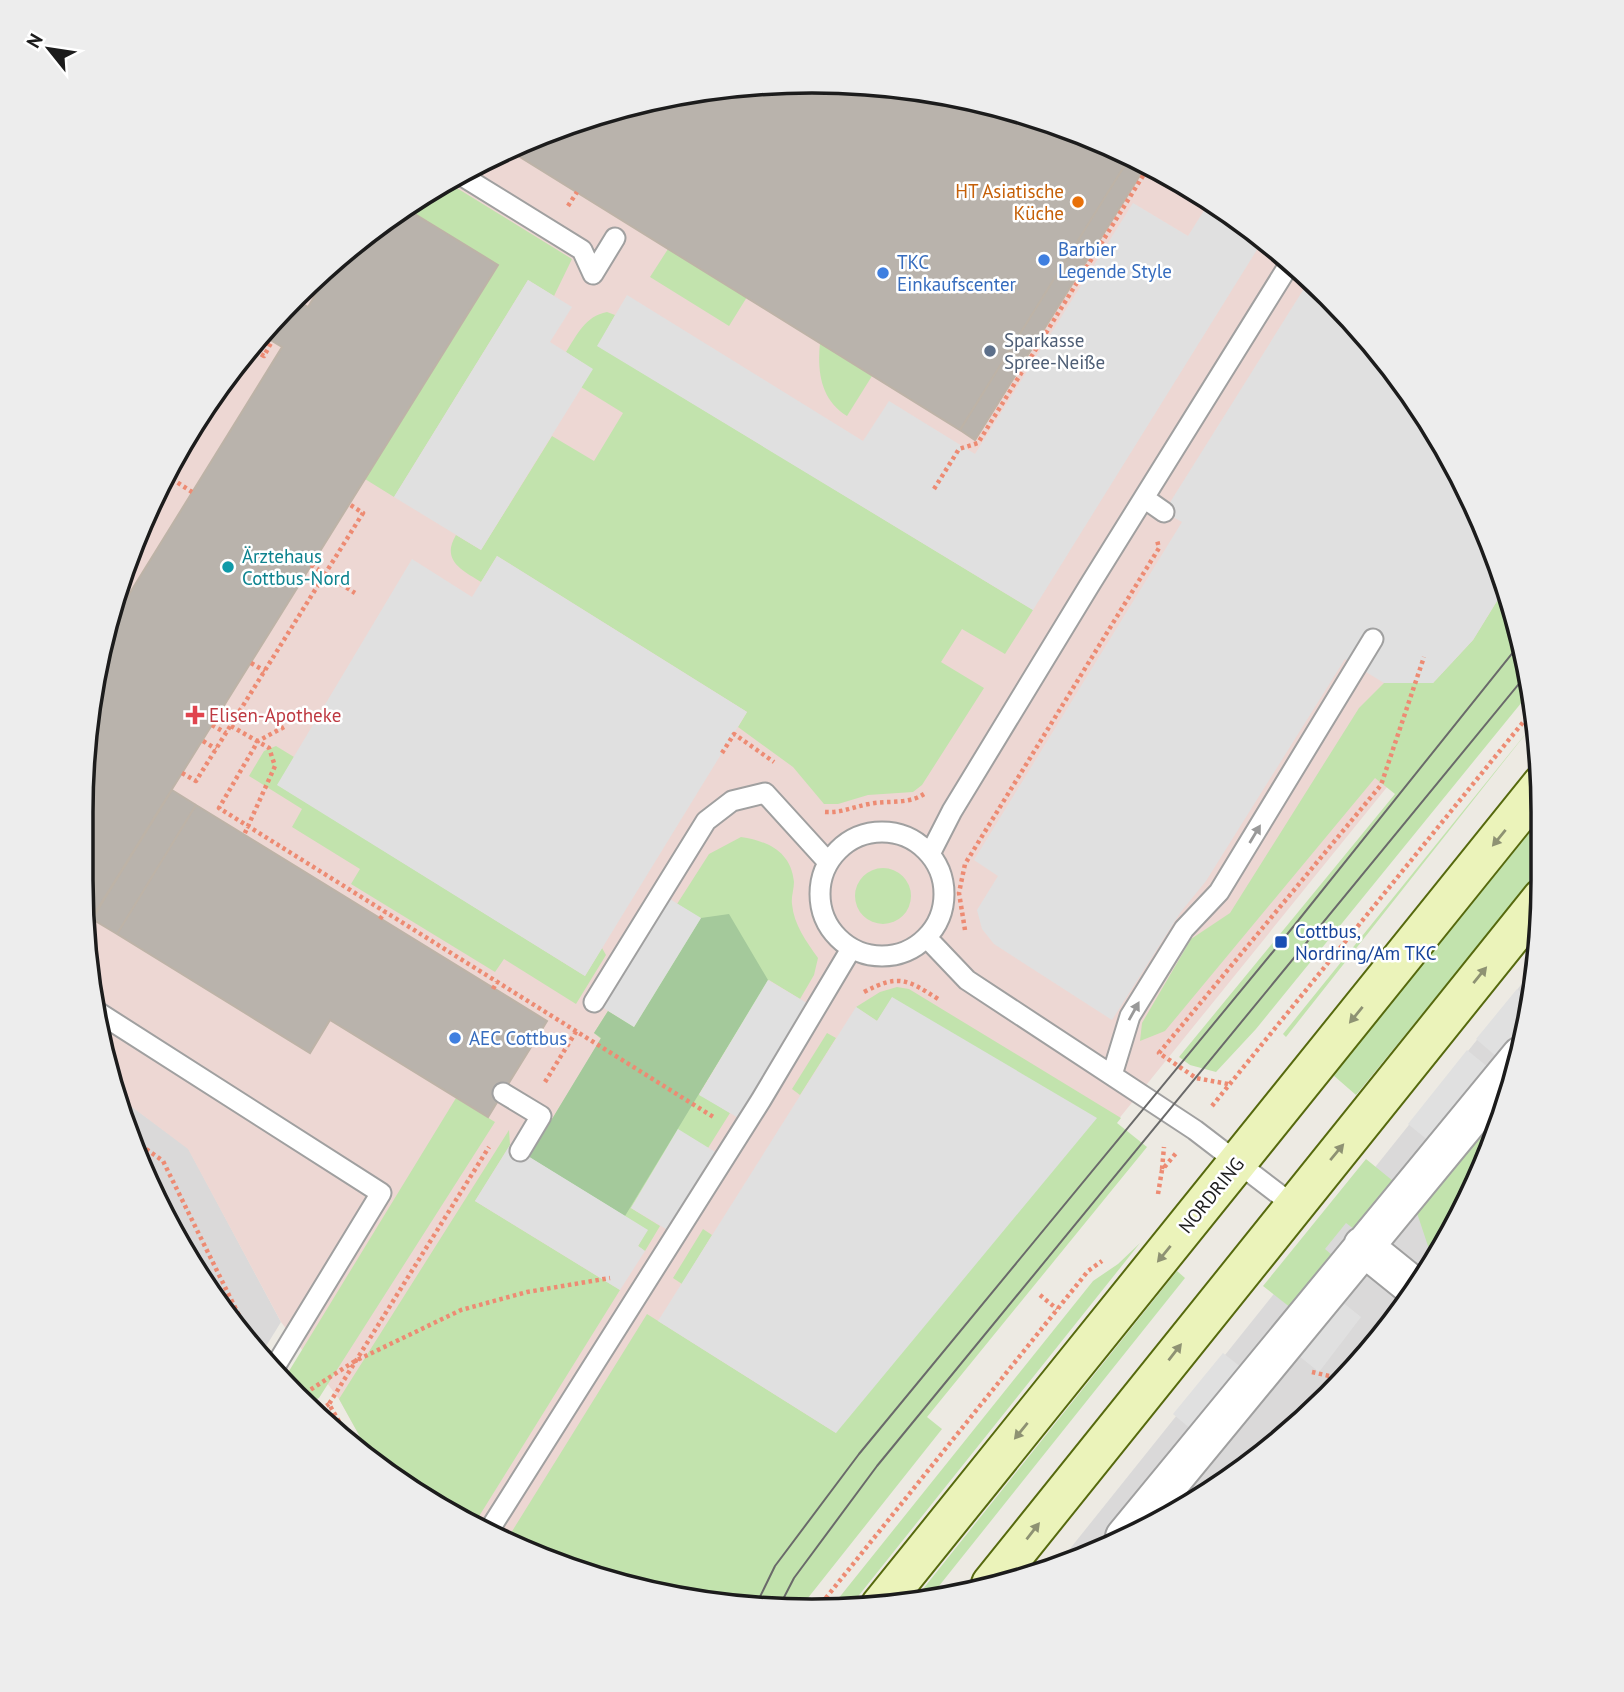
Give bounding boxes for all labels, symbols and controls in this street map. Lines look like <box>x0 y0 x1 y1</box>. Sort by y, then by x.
north arrow <box>14 14 84 84</box>
text: N <box>21 29 48 52</box>
place label: HT Asiatische Küche <box>955 179 1064 225</box>
marker: HT Asiatische Küche <box>1070 194 1086 210</box>
place label: Barbier Legende Style <box>1058 237 1172 283</box>
place label: TKC Einkaufscenter <box>897 250 1017 296</box>
marker: Barbier Legende Style <box>1036 252 1052 268</box>
marker: TKC Einkaufscenter <box>875 265 891 281</box>
place label: Sparkasse Spree-Neiße <box>1004 328 1105 374</box>
marker: Sparkasse Spree-Neiße <box>982 343 998 359</box>
place label: Ärztehaus Cottbus-Nord <box>242 544 350 590</box>
marker: Ärztehaus Cottbus-Nord <box>220 559 236 575</box>
place label: Elisen-Apotheke <box>209 703 341 727</box>
marker: Elisen-Apotheke <box>187 707 203 723</box>
one-way arrow <box>1248 824 1261 843</box>
one-way arrow <box>1492 829 1507 846</box>
place label: Cottbus, Nordring/Am TKC <box>1295 919 1437 965</box>
marker: Cottbus, Nordring/Am TKC <box>1273 934 1289 950</box>
one-way arrow <box>1472 967 1487 984</box>
one-way arrow <box>1128 1001 1140 1021</box>
one-way arrow <box>1349 1006 1364 1023</box>
place label: AEC Cottbus <box>469 1026 567 1050</box>
marker: AEC Cottbus <box>447 1030 463 1046</box>
one-way arrow <box>1329 1144 1344 1161</box>
street label: NORDRING <box>1173 1152 1249 1238</box>
one-way arrow <box>1157 1245 1172 1262</box>
one-way arrow <box>1167 1344 1182 1362</box>
one-way arrow <box>1014 1421 1029 1439</box>
one-way arrow <box>1025 1522 1040 1539</box>

